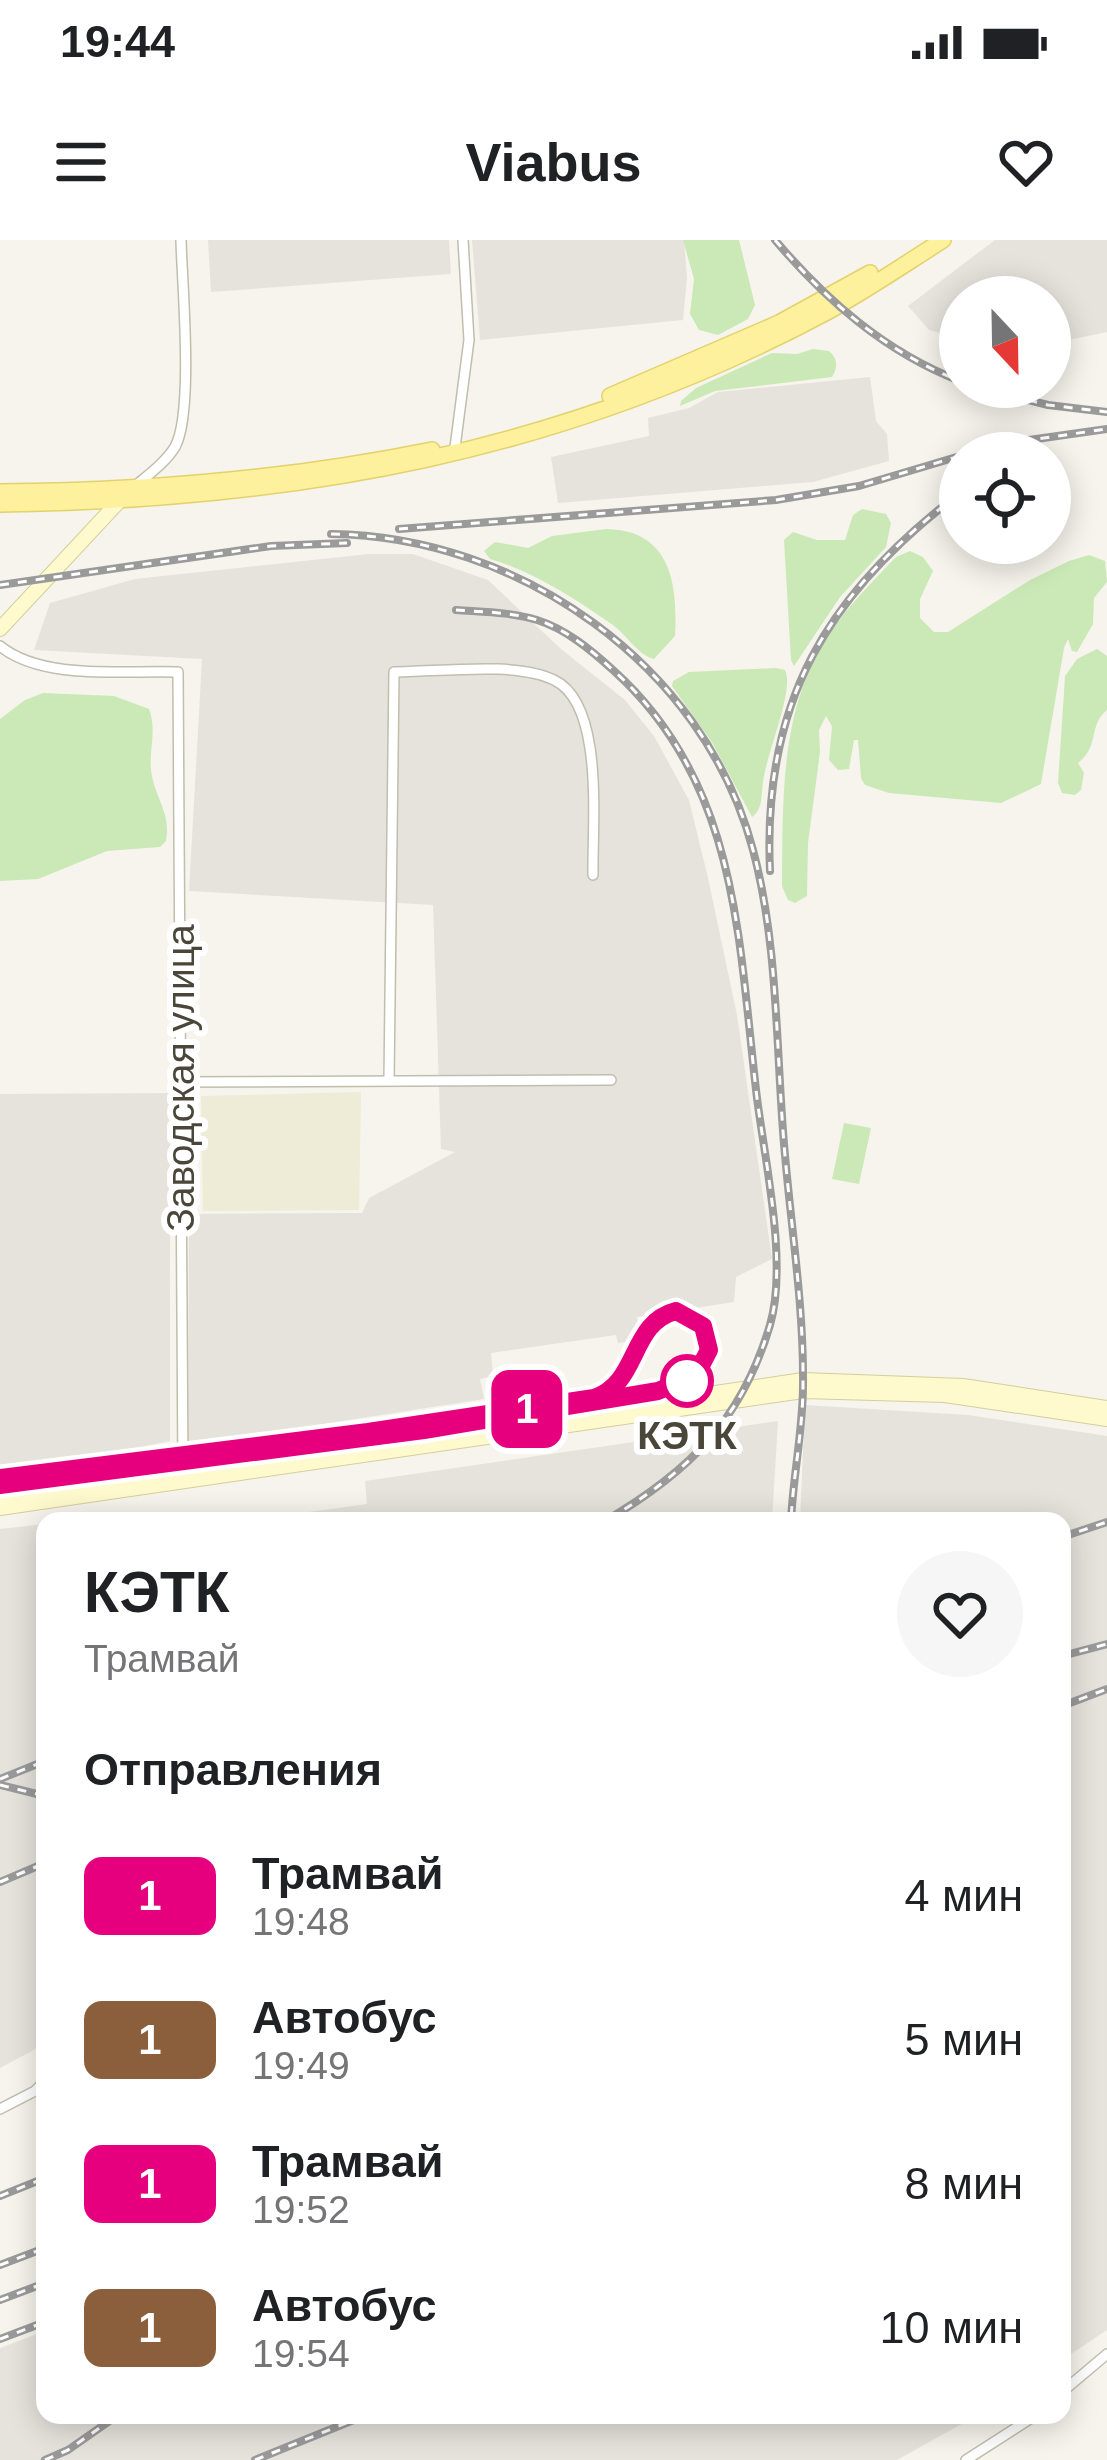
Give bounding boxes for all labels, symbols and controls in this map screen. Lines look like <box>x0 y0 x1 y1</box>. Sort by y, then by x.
text: 19:44 <box>60 16 175 67</box>
icon: menu <box>48 129 114 195</box>
icon: heart <box>993 129 1059 195</box>
text: Viabus <box>465 132 642 192</box>
north arrow <box>939 276 1071 408</box>
map controls <box>939 276 1071 564</box>
button: locate <box>939 432 1071 564</box>
street label: Заводская улица <box>159 924 202 1232</box>
marker: КЭТК <box>662 1356 712 1406</box>
line badge: 1 <box>488 1370 566 1448</box>
text: 1 <box>515 1385 539 1432</box>
place label: КЭТК <box>637 1414 737 1457</box>
button: heart <box>897 1551 1023 1677</box>
text: КЭТК <box>84 1560 230 1624</box>
text: Трамвай <box>84 1637 240 1680</box>
text: Отправления <box>84 1744 382 1795</box>
text: Трамвай <box>252 1848 443 1899</box>
text: 4 мин <box>905 1870 1023 1921</box>
text: 1 <box>138 1872 162 1919</box>
text: 19:48 <box>252 1900 350 1943</box>
text: Автобус <box>252 1992 437 2043</box>
text: 5 мин <box>905 2014 1023 2065</box>
text: 1 <box>138 2016 162 2063</box>
text: 19:49 <box>252 2044 350 2087</box>
text: Трамвай <box>252 2136 443 2187</box>
text: 8 мин <box>905 2158 1023 2209</box>
text: 1 <box>138 2160 162 2207</box>
text: 19:52 <box>252 2188 350 2231</box>
text: Автобус <box>252 2280 437 2331</box>
text: 10 мин <box>880 2302 1023 2353</box>
text: 1 <box>138 2304 162 2351</box>
text: 19:54 <box>252 2332 350 2375</box>

